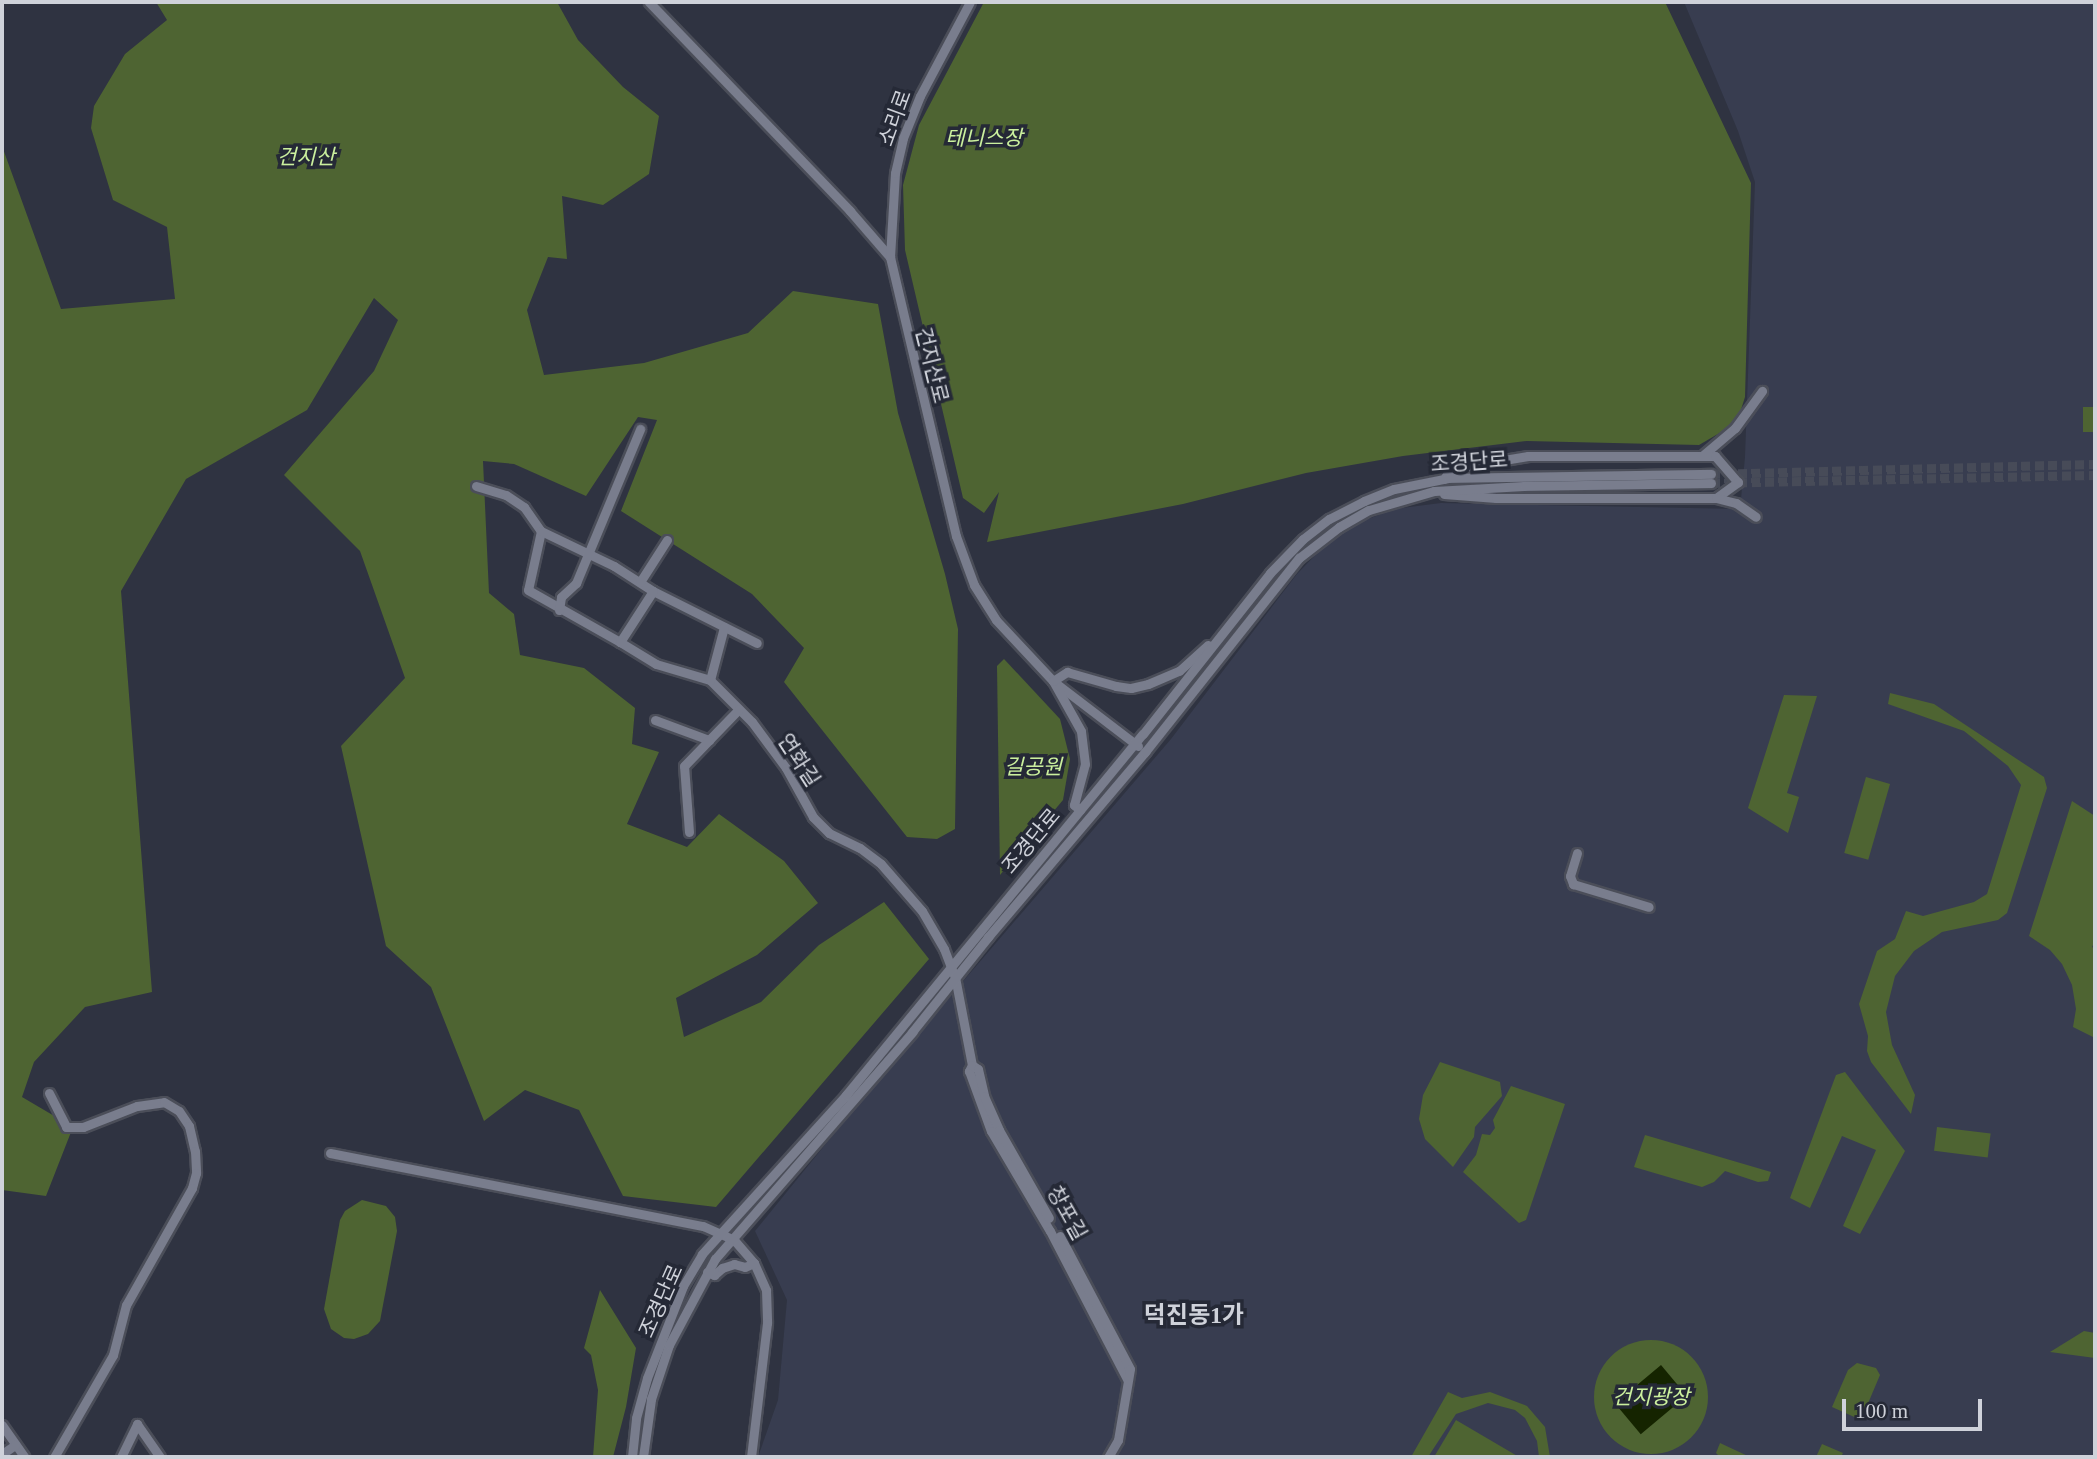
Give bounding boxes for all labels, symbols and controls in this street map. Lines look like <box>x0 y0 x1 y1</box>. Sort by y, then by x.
street label: 소리로 <box>873 86 917 150</box>
park label: 테니스장 <box>945 125 1023 151</box>
park label: 건지산 <box>277 144 335 170</box>
street label: 건지산로 <box>910 324 954 406</box>
street label: 조경단로 <box>1430 447 1508 477</box>
street label: 연화길 <box>773 729 825 791</box>
park label: 길공원 <box>1004 754 1062 780</box>
street label: 조경단로 <box>997 803 1065 879</box>
street label: 창포길 <box>1042 1182 1092 1244</box>
street label: 조경단로 <box>634 1261 688 1341</box>
district label: 덕진동1가 <box>1144 1302 1244 1330</box>
park label: 건지광장 <box>1612 1384 1690 1410</box>
scale bar <box>1845 1386 1985 1430</box>
text: 100 m <box>1855 1399 1908 1423</box>

